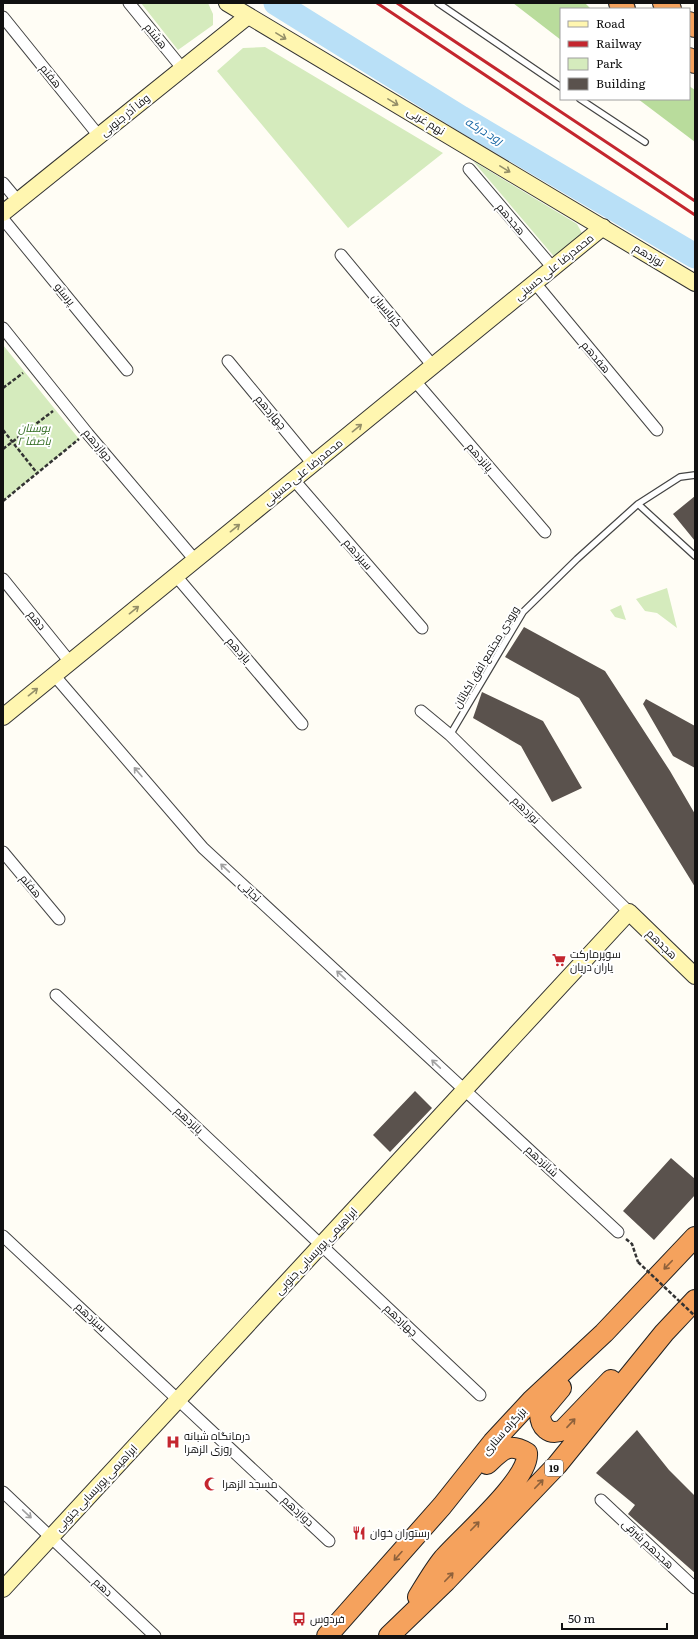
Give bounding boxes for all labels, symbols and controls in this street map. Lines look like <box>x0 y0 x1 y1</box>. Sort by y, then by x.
legend <box>560 8 690 100</box>
text: Road <box>596 14 626 32</box>
street label: هشتم <box>141 19 172 52</box>
one-way arrow <box>275 32 287 40</box>
text: Railway <box>596 34 642 52</box>
text: Park <box>596 54 623 72</box>
street label: هفتم <box>37 60 66 91</box>
text: Building <box>596 74 646 92</box>
street label: وفا آذر جنوبی <box>96 89 153 139</box>
one-way arrow <box>387 98 398 106</box>
street label: نهم غربی <box>404 102 449 139</box>
water label: رود درکه <box>462 112 508 149</box>
one-way arrow <box>499 165 511 173</box>
street label: هجدهم <box>493 199 530 238</box>
street label: محمدرضا علی حسینی <box>510 229 596 303</box>
street label: نوزدهم <box>631 239 668 271</box>
street label: پرستو <box>52 279 80 308</box>
street label: کرباسیان <box>369 289 407 330</box>
street label: هفدهم <box>578 337 615 377</box>
street label: چهاردهم <box>252 391 291 433</box>
park label: بوستان باصفا ۲ <box>17 419 52 448</box>
street label: دوازدهم <box>80 424 117 465</box>
one-way arrow <box>352 424 363 433</box>
street label: محمدرضا علی حسینی <box>259 434 345 508</box>
street label: پانزدهم <box>463 438 498 475</box>
one-way arrow <box>229 524 240 532</box>
street label: سیزدهم <box>340 534 377 573</box>
street label: ورودی مجتمع افق اکباتان <box>448 602 523 711</box>
street label: دهم <box>24 606 51 633</box>
one-way arrow <box>129 606 139 615</box>
street label: یازدهم <box>223 633 256 667</box>
one-way arrow <box>28 688 39 697</box>
one-way arrow <box>133 766 142 777</box>
street label: نوزدهم <box>508 792 544 828</box>
one-way arrow <box>220 863 230 872</box>
street label: هفتم <box>16 870 46 901</box>
street label: نجاتی <box>236 876 265 905</box>
street label: هجدهم <box>643 925 682 963</box>
place label: سوپرمارکت یاران دریان <box>570 945 621 974</box>
supermarket icon: سوپرمارکت یاران دریان <box>551 952 567 968</box>
one-way arrow <box>336 970 346 980</box>
one-way arrow <box>431 1059 441 1068</box>
street label: پانزدهم <box>171 1102 208 1137</box>
street label: شانزدهم <box>522 1141 563 1180</box>
street label: ابراهیمی پوربسابی جنوبی <box>270 1203 360 1298</box>
one-way arrow <box>663 1260 673 1270</box>
street label: سیزدهم <box>72 1298 111 1335</box>
street label: چهاردهم <box>381 1299 422 1340</box>
street label: بزرگراه ستاری <box>477 1403 529 1458</box>
one-way arrow <box>566 1418 575 1428</box>
place label: درمانگاه شبانه روزی الزهرا <box>184 1427 250 1456</box>
hospital icon: درمانگاه شبانه روزی الزهرا <box>165 1434 181 1450</box>
street label: ابراهیمی پوربسابی جنوبی <box>50 1440 140 1535</box>
road number: 19 <box>545 1460 563 1476</box>
place label: مسجد الزهرا <box>222 1475 278 1491</box>
mosque icon: مسجد الزهرا <box>203 1476 219 1492</box>
one-way arrow <box>534 1479 544 1489</box>
street label: دوازدهم <box>278 1491 318 1530</box>
one-way arrow <box>22 1510 32 1519</box>
street label: هجدهم شرقی <box>618 1515 678 1572</box>
one-way arrow <box>470 1521 479 1531</box>
place label: رستوران خوان <box>370 1524 430 1540</box>
restaurant icon: رستوران خوان <box>351 1525 367 1541</box>
one-way arrow <box>393 1551 402 1561</box>
one-way arrow <box>444 1572 454 1582</box>
street label: دهم <box>90 1573 117 1600</box>
scale bar <box>562 1605 667 1631</box>
text: 50 m <box>568 1609 595 1627</box>
place label: فردوس <box>310 1610 345 1626</box>
bus stop icon: فردوس <box>291 1611 307 1627</box>

